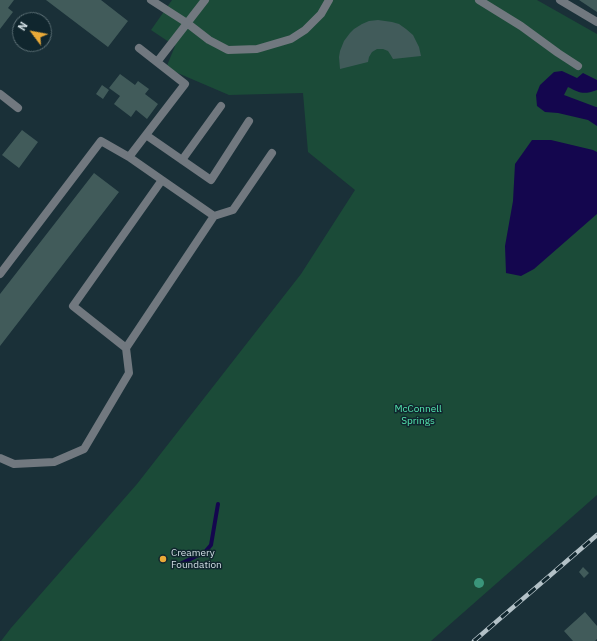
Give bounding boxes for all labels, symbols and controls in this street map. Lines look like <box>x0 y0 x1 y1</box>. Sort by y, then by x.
north arrow <box>12 12 52 52</box>
text: N <box>15 19 31 33</box>
park label: McConnell Springs <box>394 403 442 426</box>
place label: Creamery Foundation <box>171 547 222 570</box>
marker: Creamery Foundation <box>158 554 168 564</box>

